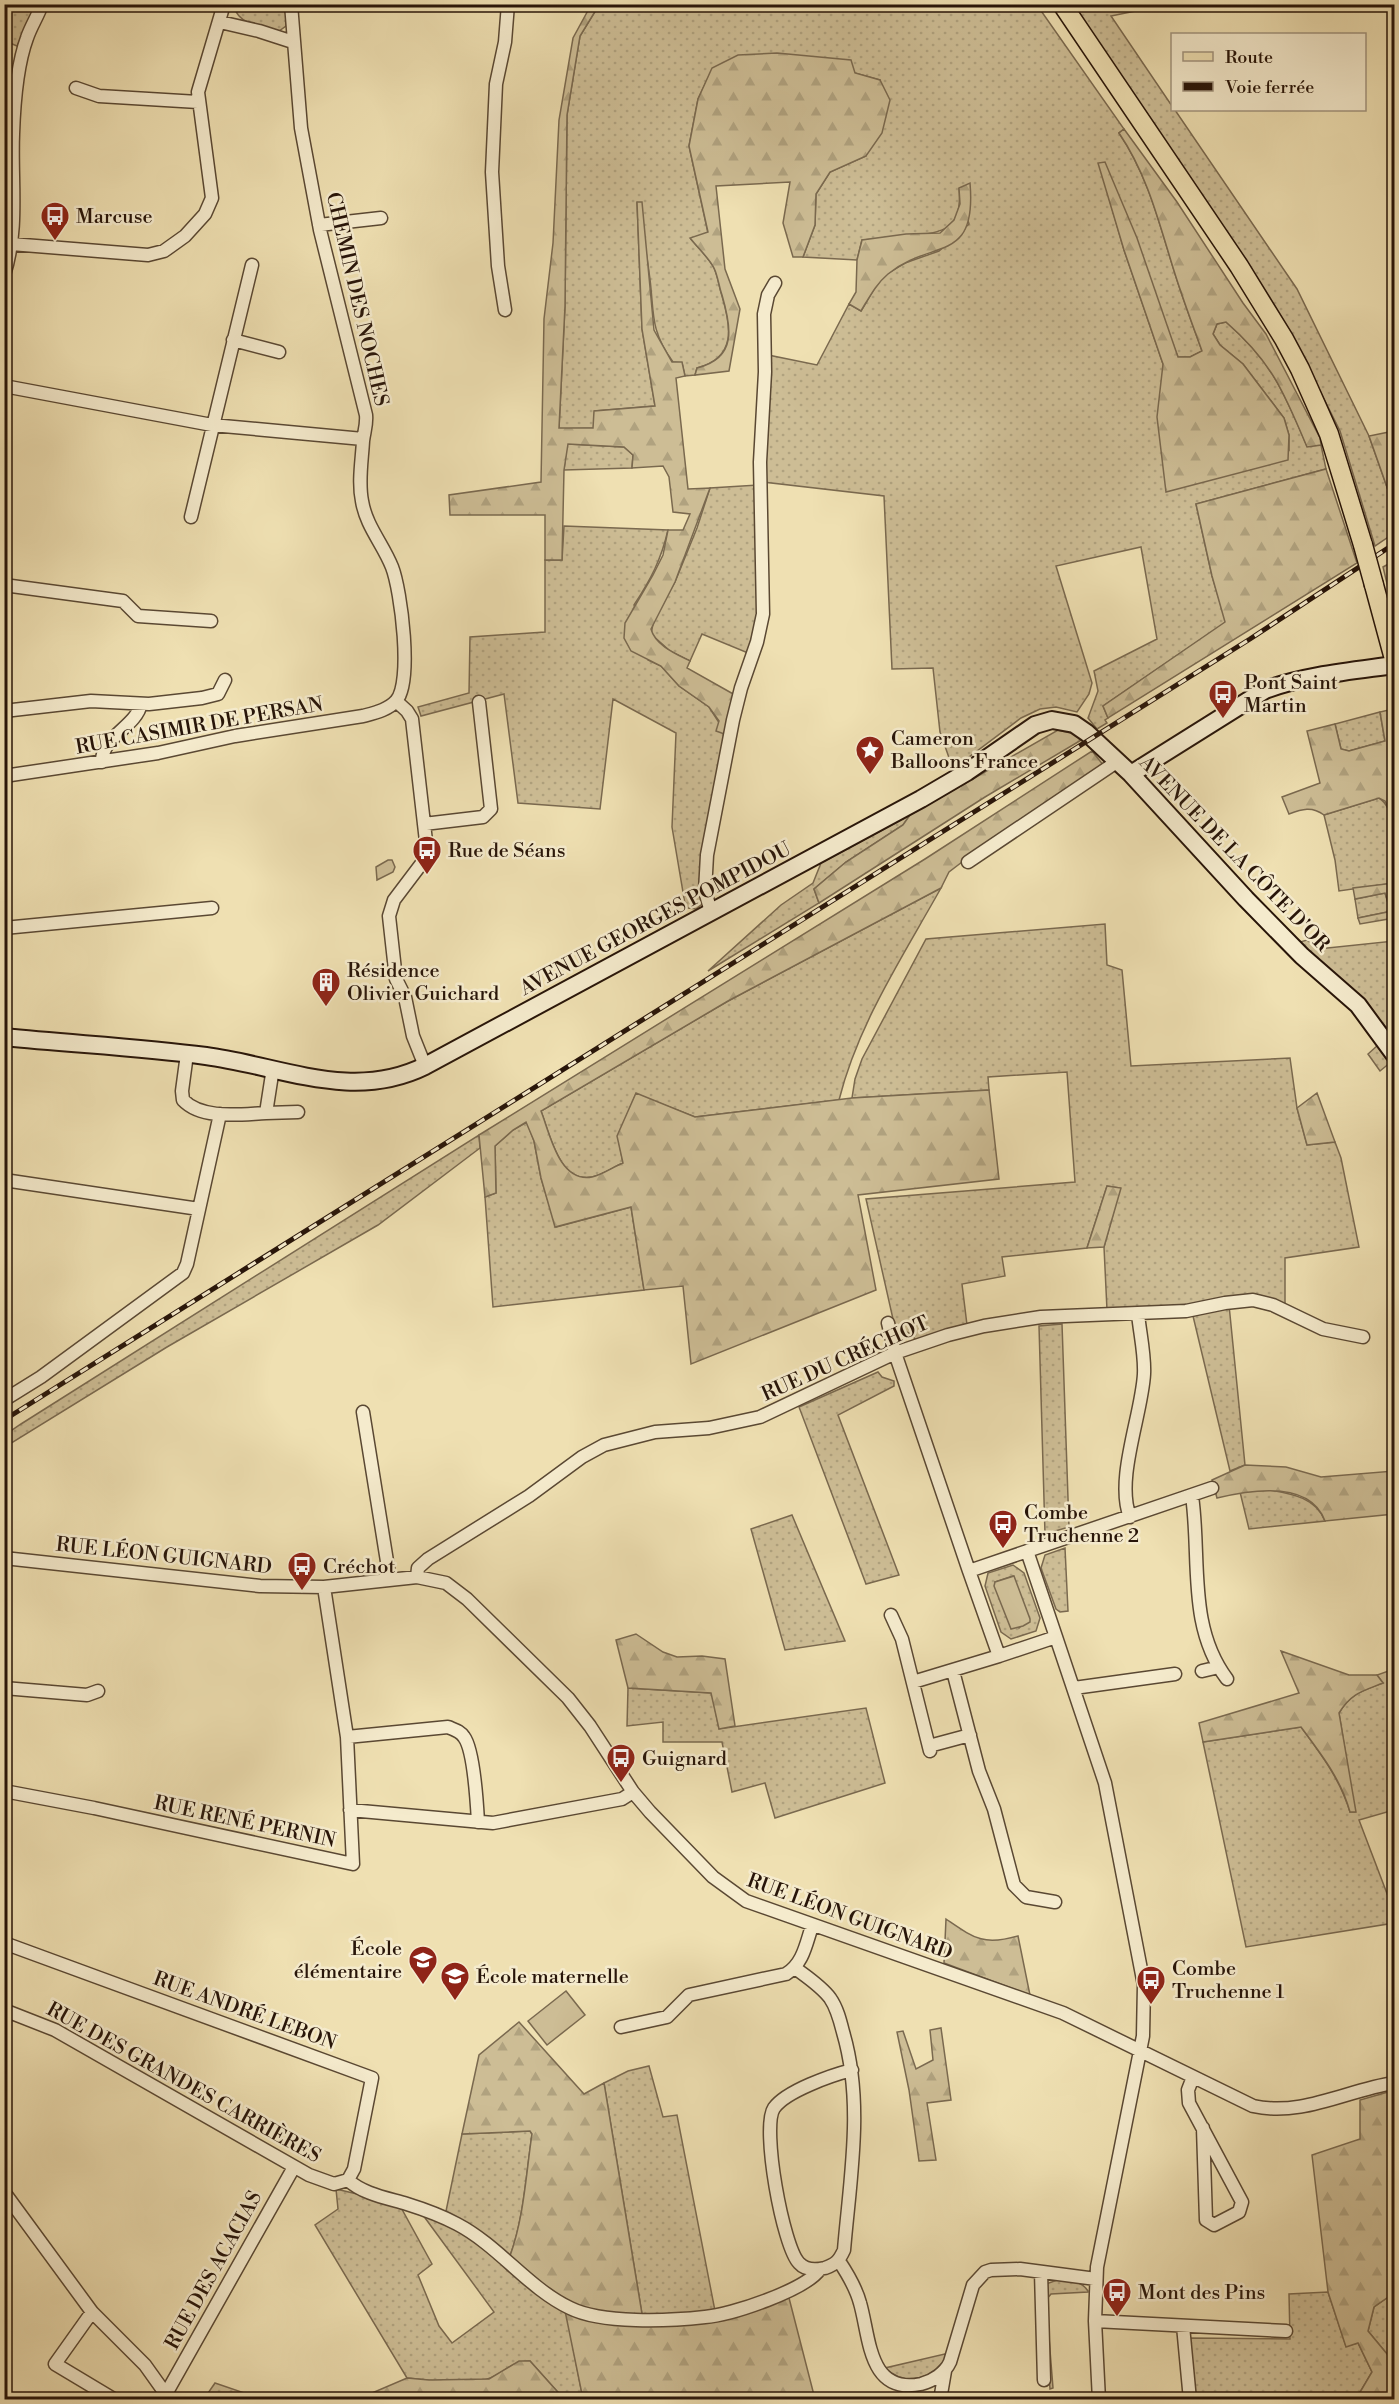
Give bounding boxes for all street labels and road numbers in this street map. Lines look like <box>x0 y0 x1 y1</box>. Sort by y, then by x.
street label: CHEMIN DES NOCHES <box>320 190 393 409</box>
street label: RUE CASIMIR DE PERSAN <box>74 692 325 761</box>
street label: AVENUE DE LA CÔTE D'OR <box>1133 749 1336 958</box>
street label: AVENUE GEORGES POMPIDOU <box>515 837 796 1002</box>
street label: RUE DU CRÉCHOT <box>758 1310 933 1408</box>
street label: RUE LÉON GUIGNARD <box>55 1532 273 1580</box>
street label: RUE RENÉ PERNIN <box>151 1790 338 1854</box>
street label: RUE LÉON GUIGNARD <box>743 1868 956 1966</box>
street label: RUE ANDRÉ LEBON <box>149 1966 340 2056</box>
street label: RUE DES GRANDES CARRIÈRES <box>42 1996 325 2169</box>
street label: RUE DES ACACIAS <box>160 2187 268 2354</box>

